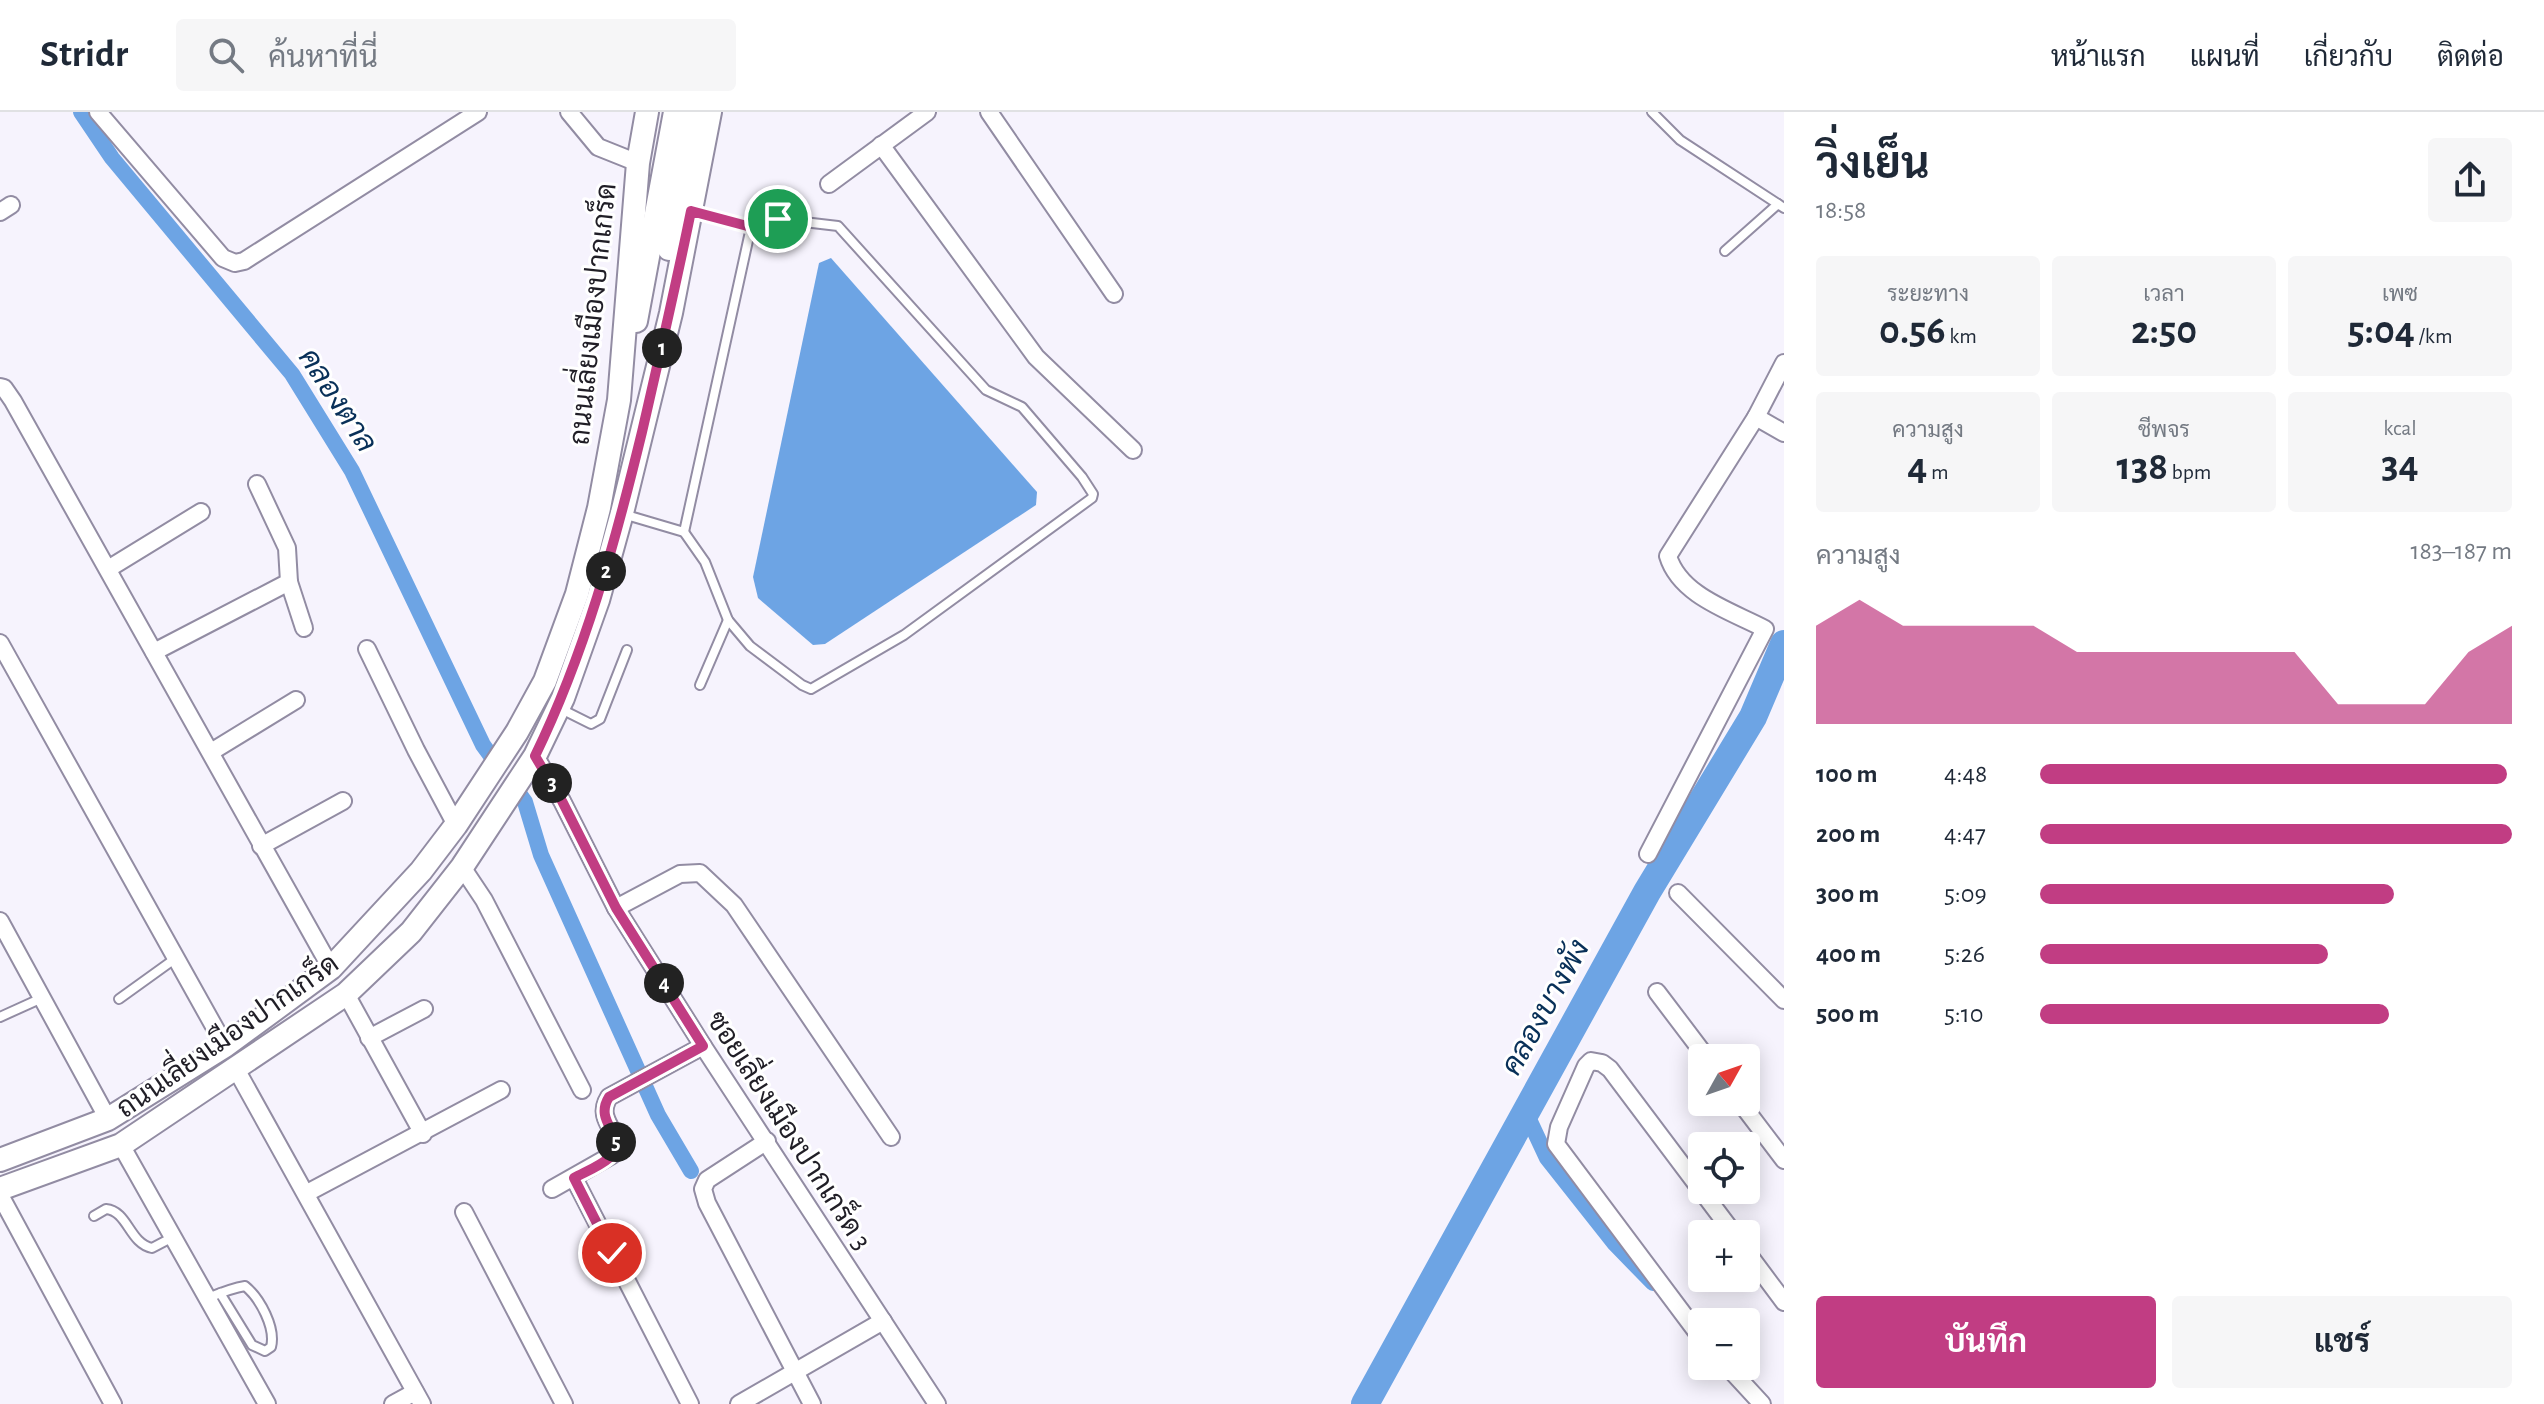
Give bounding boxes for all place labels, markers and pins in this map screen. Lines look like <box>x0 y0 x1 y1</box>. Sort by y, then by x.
pin <box>744 185 812 253</box>
pin: 1 <box>642 328 682 368</box>
pin: 2 <box>586 551 626 591</box>
pin: 3 <box>532 763 572 803</box>
pin: 4 <box>644 963 684 1003</box>
pin: 5 <box>596 1122 636 1162</box>
pin <box>578 1219 646 1287</box>

